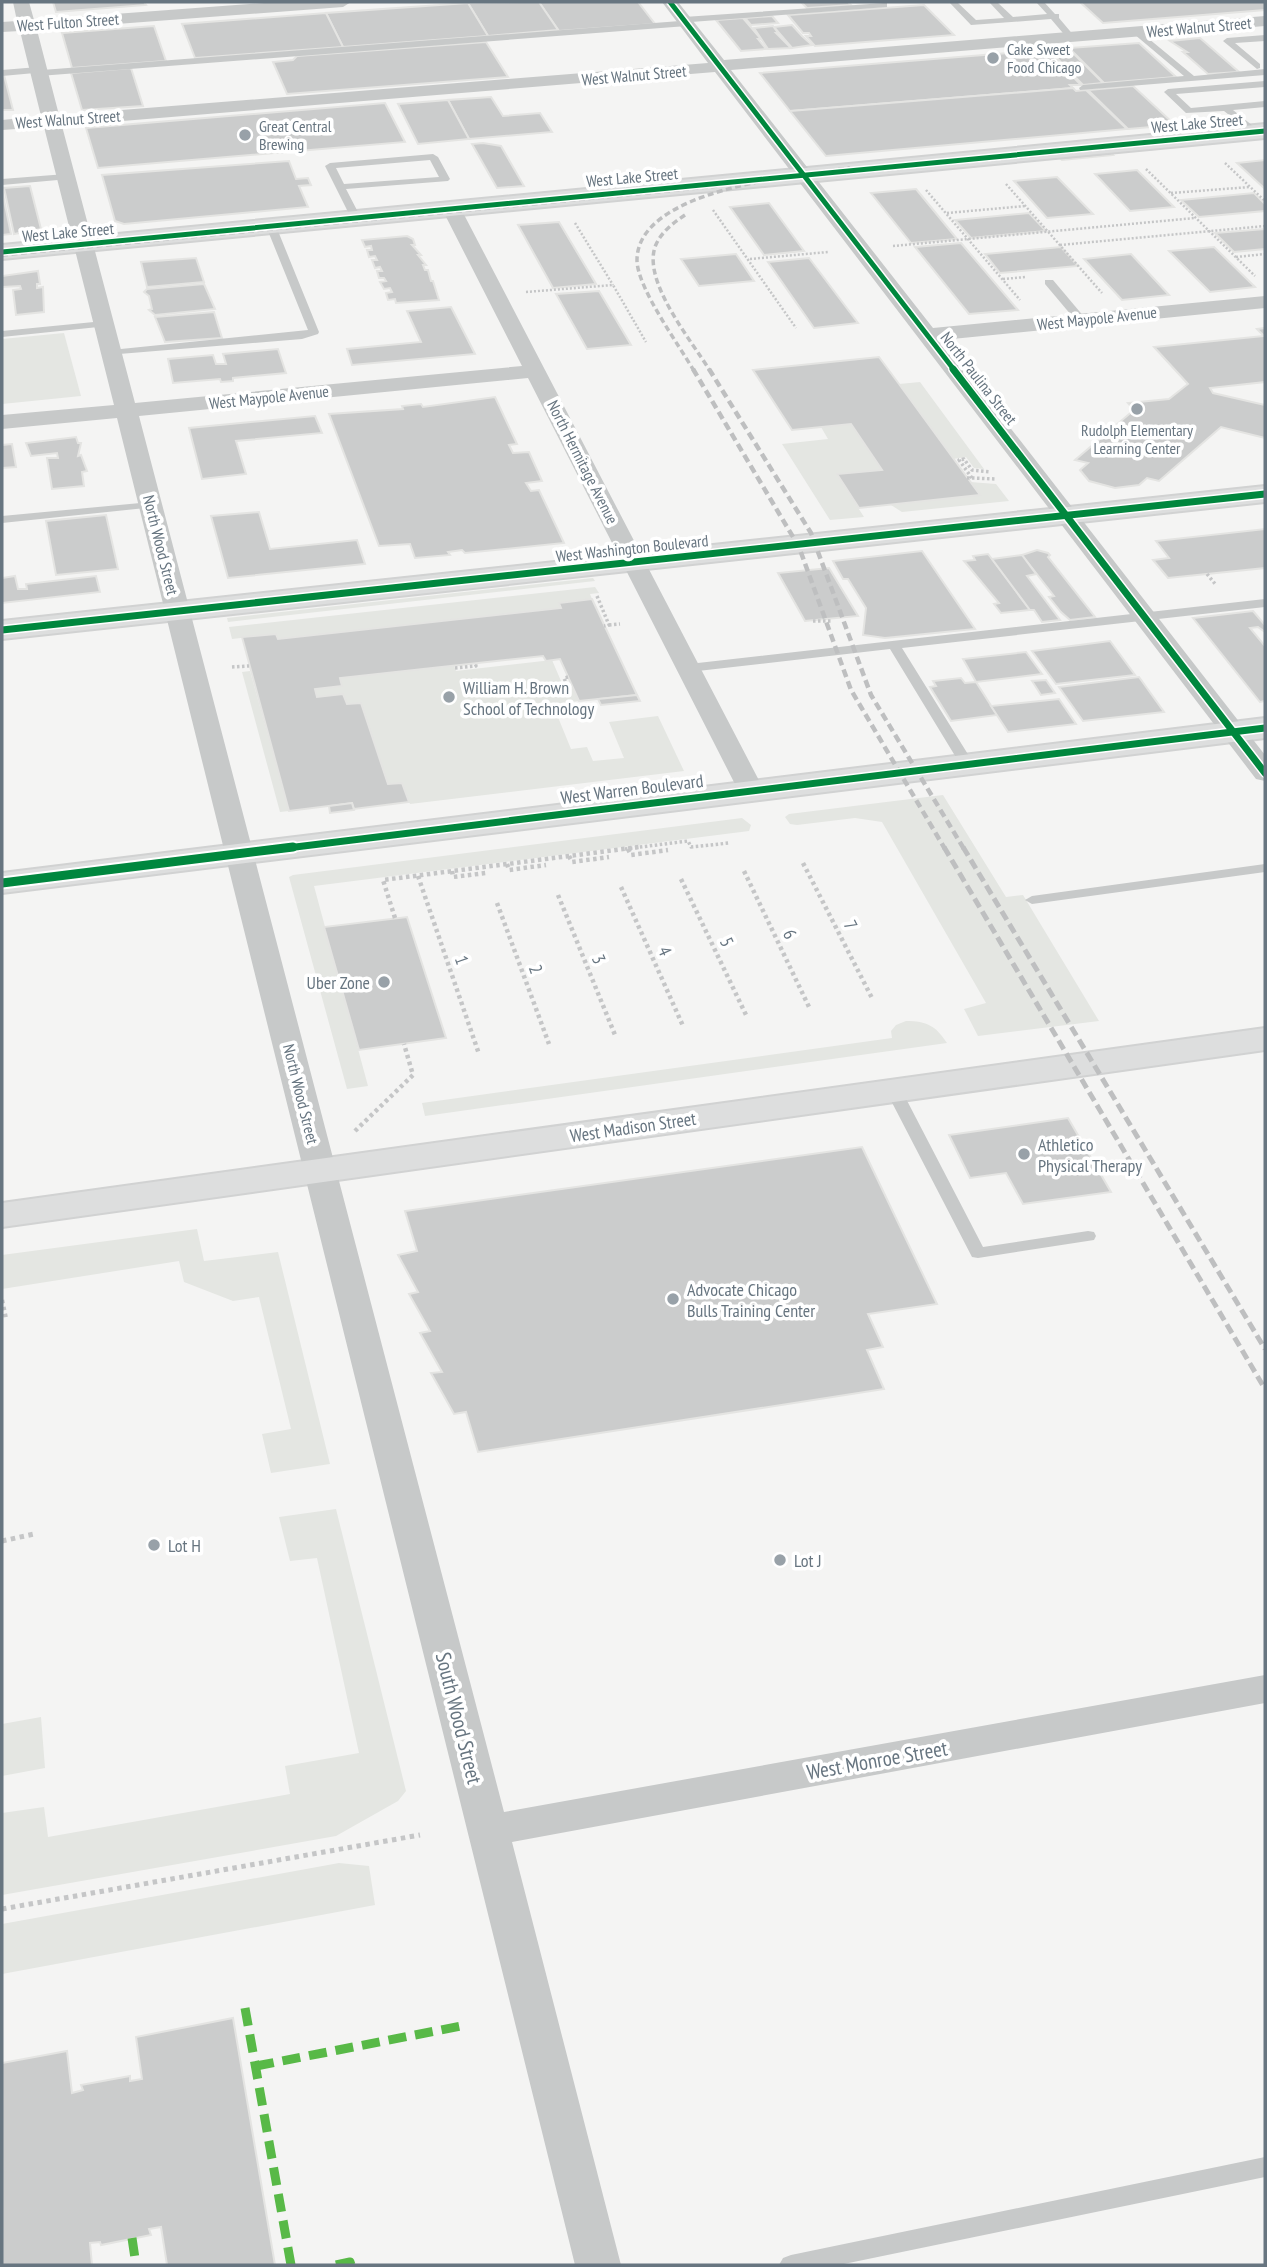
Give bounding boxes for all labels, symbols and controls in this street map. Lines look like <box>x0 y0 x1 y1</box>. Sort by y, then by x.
street label: West Fulton Street <box>16 8 120 36</box>
street label: West Walnut Street <box>1146 12 1253 42</box>
place label: Cake Sweet Food Chicago <box>1007 39 1082 77</box>
marker: Cake Sweet Food Chicago <box>985 50 1001 66</box>
street label: West Walnut Street <box>581 60 688 90</box>
street label: West Walnut Street <box>15 105 122 133</box>
street label: West Lake Street <box>1150 109 1244 137</box>
place label: Great Central Brewing <box>259 116 332 154</box>
marker: Great Central Brewing <box>237 127 253 143</box>
street label: West Lake Street <box>585 163 679 191</box>
street label: West Lake Street <box>21 218 115 246</box>
street label: West Maypole Avenue <box>1036 302 1158 334</box>
street label: North Paulina Street <box>937 328 1022 429</box>
street label: West Maypole Avenue <box>208 381 330 413</box>
street label: North Hermitage Avenue <box>543 397 623 527</box>
marker: Rudolph Elementary Learning Center <box>1129 401 1145 417</box>
place label: Rudolph Elementary Learning Center <box>1081 420 1193 458</box>
street label: North Wood Street <box>139 493 183 598</box>
street label: West Washington Boulevard <box>555 530 709 566</box>
place label: William H. Brown School of Technology <box>463 676 594 720</box>
marker: William H. Brown School of Technology <box>441 689 457 705</box>
street label: West Warren Boulevard <box>559 769 705 809</box>
street label: 7 <box>839 916 863 934</box>
street label: 6 <box>778 925 802 943</box>
street label: 5 <box>715 933 739 951</box>
street label: 4 <box>653 943 677 959</box>
street label: 3 <box>587 951 611 967</box>
street label: 1 <box>450 952 474 968</box>
street label: 2 <box>524 961 548 977</box>
place label: Uber Zone <box>307 971 370 994</box>
marker: Uber Zone <box>376 974 392 990</box>
street label: North Wood Street <box>279 1042 323 1147</box>
street label: West Madison Street <box>569 1107 697 1147</box>
place label: Athletico Physical Therapy <box>1038 1133 1142 1177</box>
marker: Athletico Physical Therapy <box>1016 1146 1032 1162</box>
place label: Advocate Chicago Bulls Training Center <box>687 1278 815 1322</box>
marker: Advocate Chicago Bulls Training Center <box>665 1291 681 1307</box>
place label: Lot H <box>168 1534 201 1557</box>
marker: Lot H <box>146 1537 162 1553</box>
place label: Lot J <box>794 1549 822 1572</box>
marker: Lot J <box>772 1552 788 1568</box>
street label: South Wood Street <box>430 1649 488 1787</box>
street label: West Monroe Street <box>805 1734 950 1786</box>

